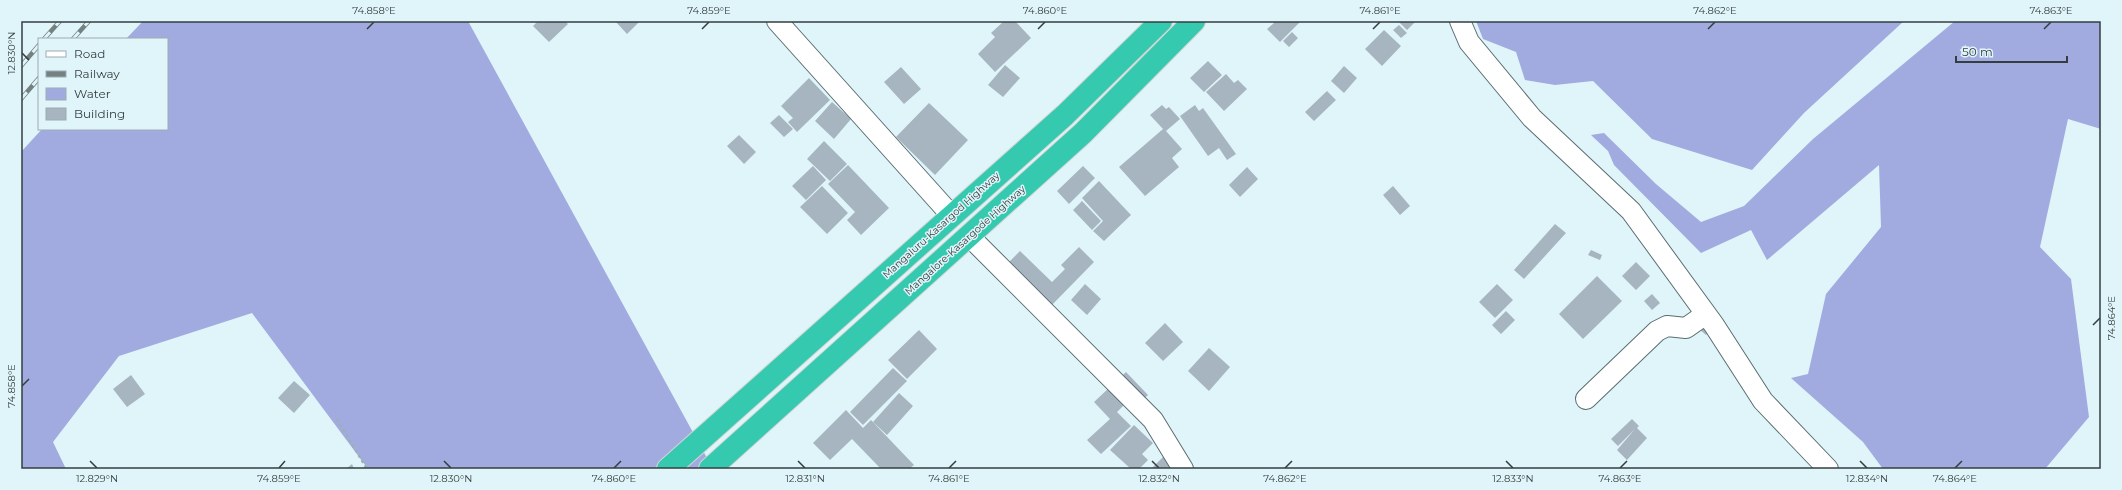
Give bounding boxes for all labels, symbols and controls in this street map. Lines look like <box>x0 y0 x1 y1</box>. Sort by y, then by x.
text: 74.858°E <box>352 4 396 17</box>
text: 74.859°E <box>687 4 731 17</box>
text: 74.860°E <box>1023 4 1067 17</box>
text: 74.861°E <box>1359 4 1401 17</box>
text: 74.862°E <box>1693 4 1737 17</box>
text: 74.863°E <box>2029 4 2073 17</box>
text: 12.830°N <box>5 32 18 74</box>
legend <box>38 38 168 130</box>
scale bar <box>1956 38 2067 64</box>
text: 50 m <box>1962 44 1993 59</box>
text: Road <box>74 46 105 61</box>
text: Railway <box>74 66 120 81</box>
text: Water <box>74 86 111 101</box>
text: Building <box>74 106 125 121</box>
street label: Mangaluru-Kasargod Highway <box>880 169 1003 281</box>
street label: Mangalore-Kasargode Highway <box>902 182 1028 298</box>
text: 74.864°E <box>2105 296 2118 340</box>
text: 74.858°E <box>5 364 18 408</box>
text: 12.829°N <box>76 472 118 485</box>
text: 74.859°E <box>257 472 301 485</box>
text: 12.830°N <box>430 472 472 485</box>
text: 74.860°E <box>592 472 636 485</box>
text: 12.831°N <box>785 472 825 485</box>
text: 74.861°E <box>928 472 970 485</box>
text: 12.832°N <box>1138 472 1180 485</box>
text: 74.862°E <box>1263 472 1307 485</box>
text: 12.833°N <box>1492 472 1534 485</box>
text: 74.863°E <box>1598 472 1642 485</box>
text: 12.834°N <box>1846 472 1888 485</box>
text: 74.864°E <box>1933 472 1977 485</box>

